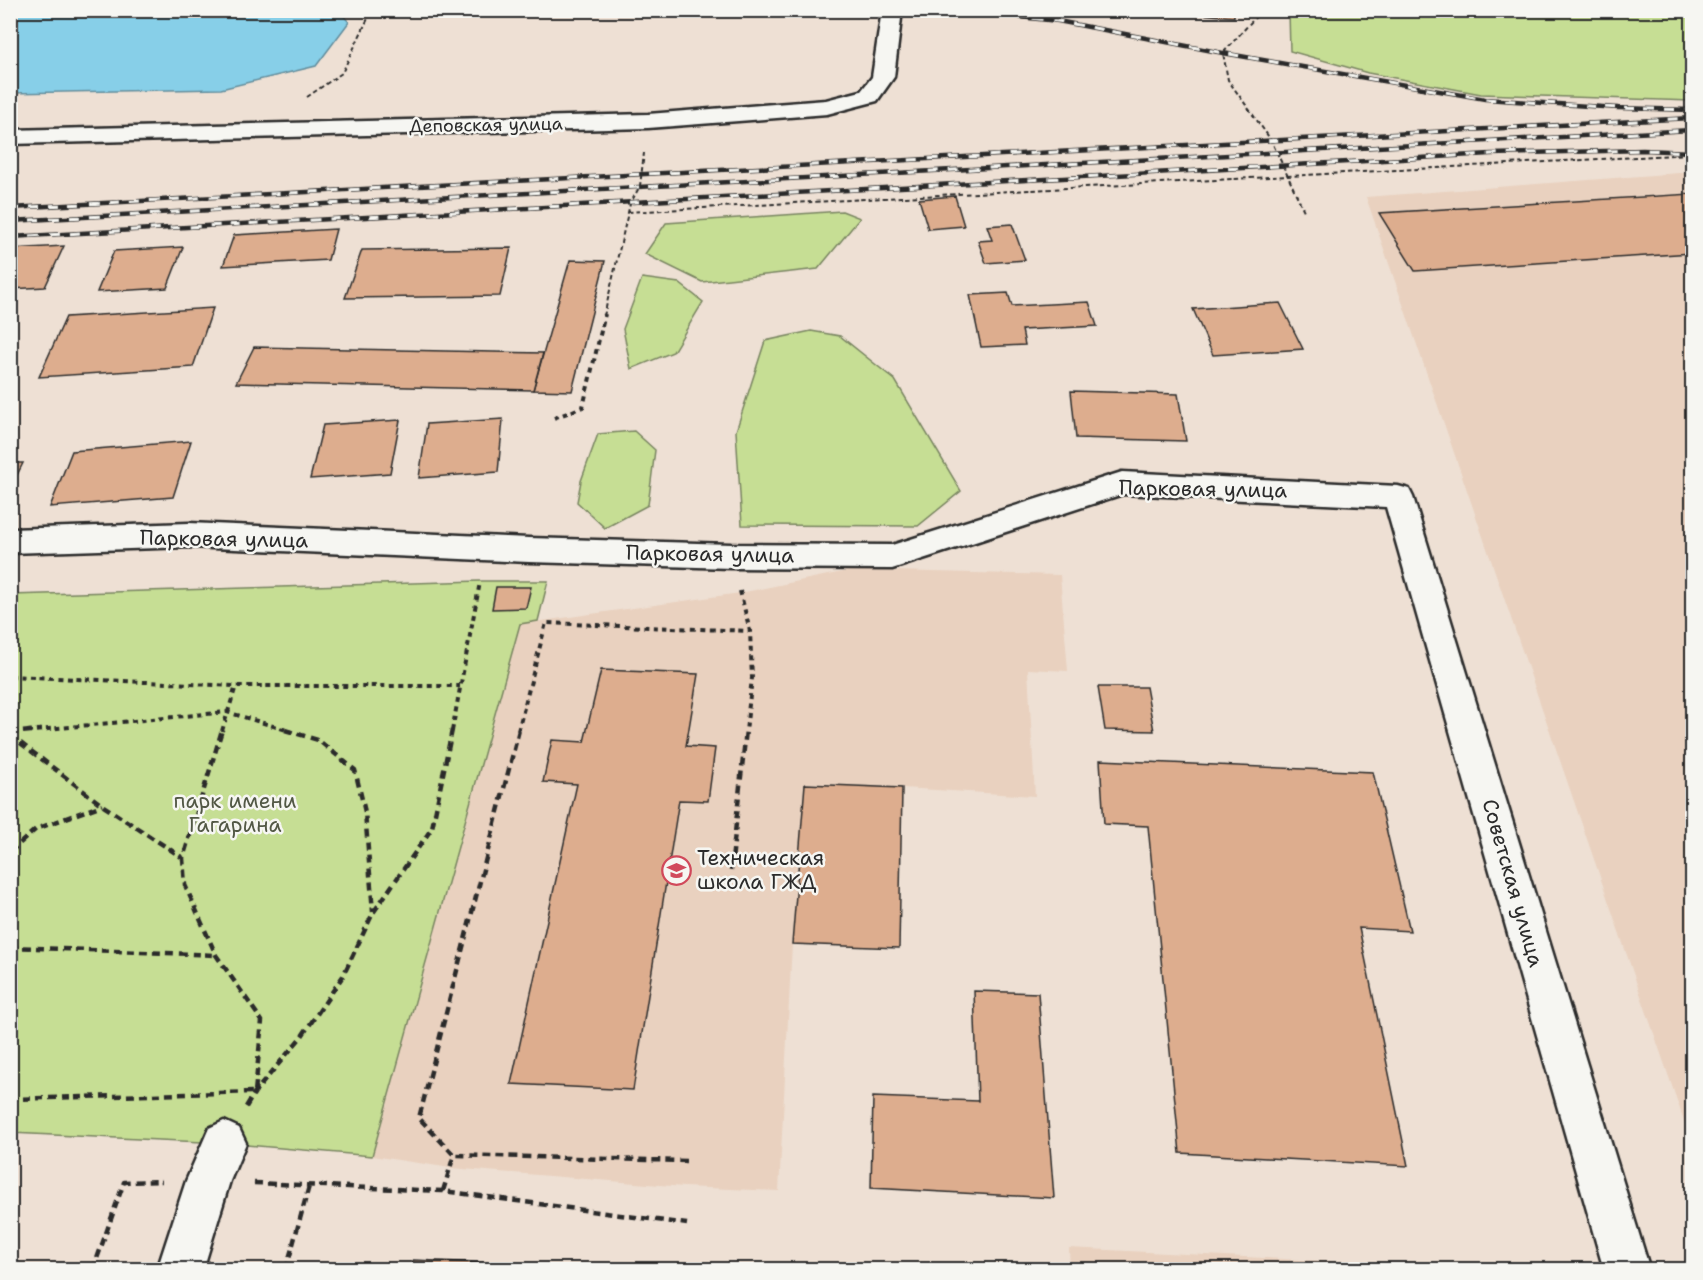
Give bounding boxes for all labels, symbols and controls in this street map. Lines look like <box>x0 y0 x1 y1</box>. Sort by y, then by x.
street label: Деповская улица <box>409 112 563 138</box>
street label: Парковая улица <box>1119 474 1287 504</box>
street label: Парковая улица <box>140 524 308 554</box>
street label: Парковая улица <box>626 539 794 569</box>
park label: парк имени Гагарина <box>174 787 297 839</box>
street label: Советская улица <box>1476 796 1550 970</box>
place label: Техническая школа ГЖД <box>697 844 824 896</box>
school or university icon: Техническая школа ГЖД <box>660 854 692 886</box>

